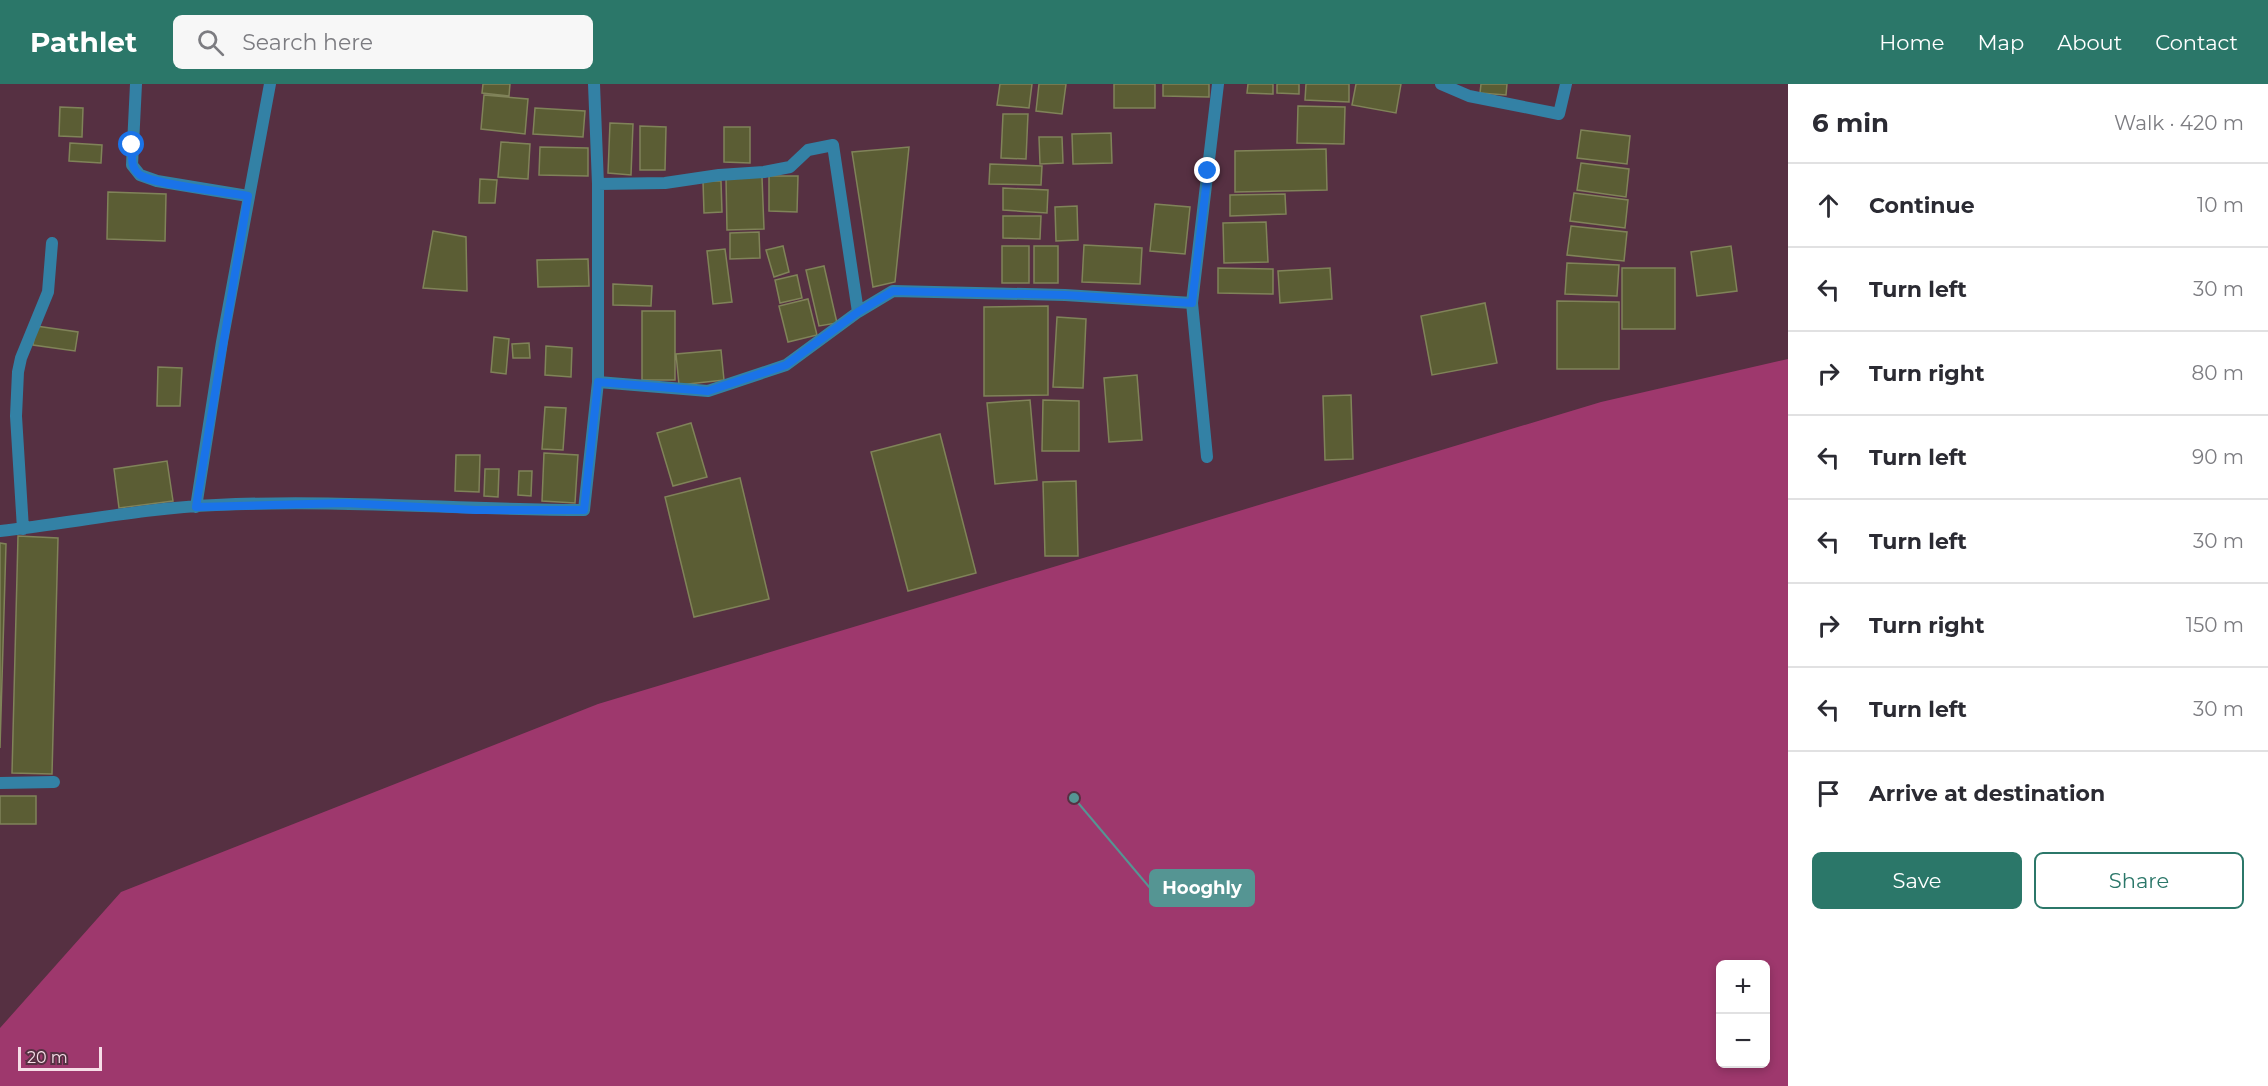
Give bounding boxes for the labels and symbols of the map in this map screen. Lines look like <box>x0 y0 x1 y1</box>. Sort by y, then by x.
route start <box>118 131 144 157</box>
route end <box>1194 157 1220 183</box>
callout: Hooghly <box>1150 870 1254 906</box>
text: Hooghly <box>1162 877 1242 899</box>
scale bar <box>18 1044 102 1072</box>

